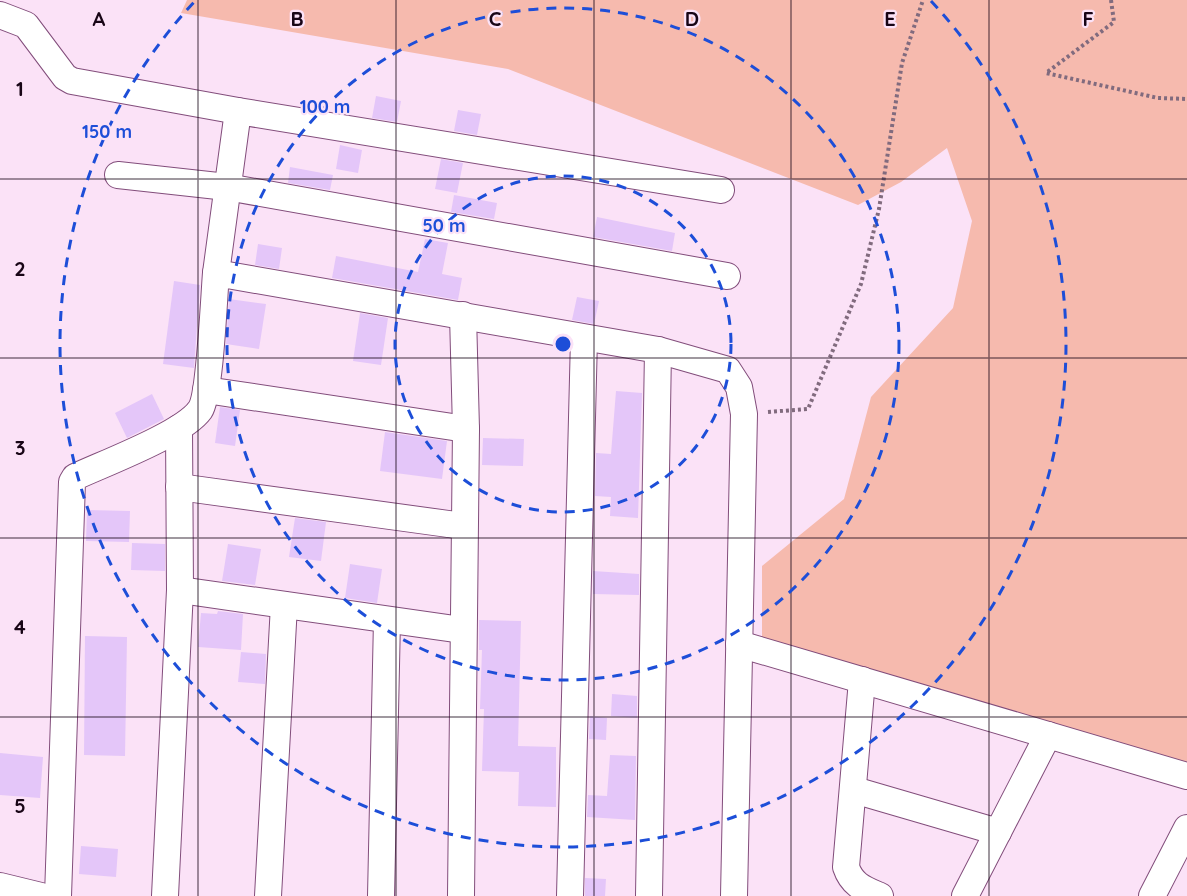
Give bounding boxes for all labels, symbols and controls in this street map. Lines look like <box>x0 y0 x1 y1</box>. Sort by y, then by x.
text: A <box>93 6 106 31</box>
text: B <box>290 6 304 31</box>
text: C <box>489 6 502 31</box>
text: D <box>685 6 699 31</box>
text: E <box>884 6 896 31</box>
text: F <box>1082 6 1094 31</box>
text: 1 <box>16 76 24 101</box>
text: 100 m <box>300 95 350 118</box>
text: 150 m <box>82 120 132 143</box>
text: 50 m <box>422 214 466 237</box>
text: 2 <box>14 256 26 281</box>
centre of rings <box>553 334 573 354</box>
text: 3 <box>15 435 25 460</box>
text: 4 <box>14 614 26 639</box>
text: 5 <box>14 793 26 818</box>

